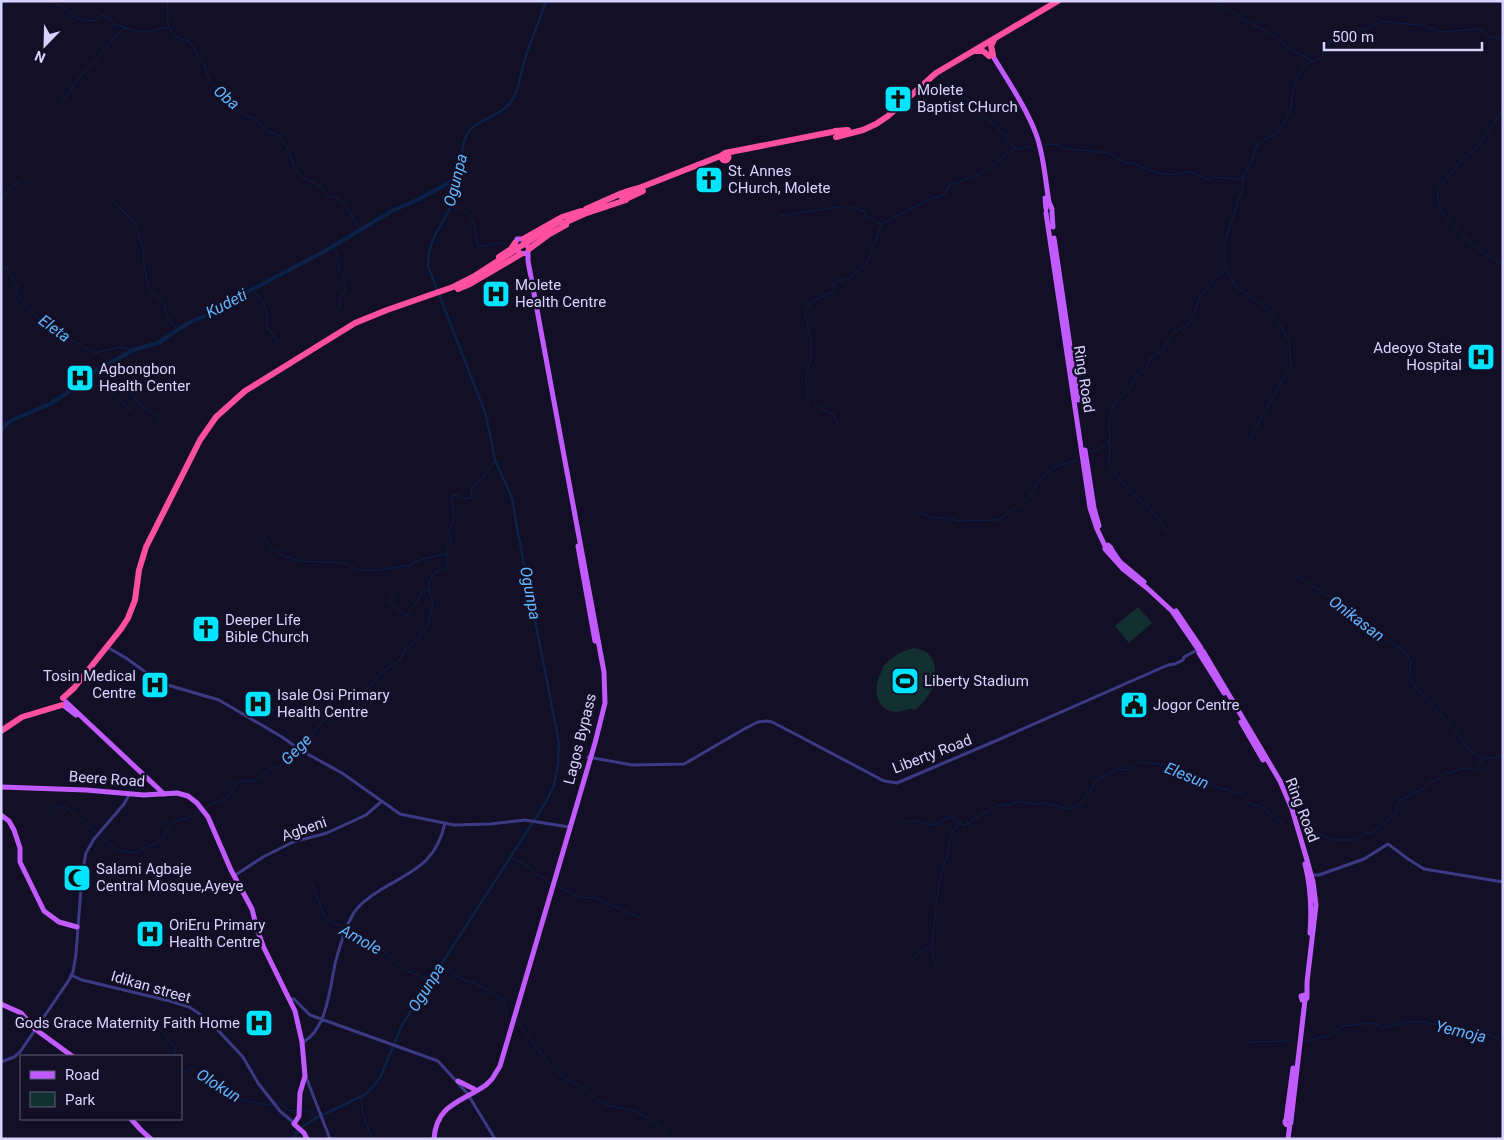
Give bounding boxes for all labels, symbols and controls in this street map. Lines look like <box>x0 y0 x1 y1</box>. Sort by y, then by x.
north arrow <box>20 20 70 70</box>
scale bar <box>1324 20 1482 52</box>
text: 500 m <box>1332 28 1374 46</box>
text: N <box>32 48 48 66</box>
water label: Oba <box>210 81 243 114</box>
place label: Molete Baptist CHurch <box>917 81 1018 116</box>
church icon: Molete Baptist CHurch <box>883 84 913 114</box>
water label: Ogunpa <box>440 152 471 208</box>
place label: St. Annes CHurch, Molete <box>728 162 831 197</box>
church icon: St. Annes CHurch, Molete <box>694 165 724 195</box>
place label: Molete Health Centre <box>515 276 606 311</box>
hospital icon: Molete Health Centre <box>481 279 511 309</box>
water label: Kudeti <box>202 285 250 322</box>
water label: Eleta <box>35 311 74 346</box>
place label: Adeoyo State Hospital <box>1373 339 1462 374</box>
hospital icon: Adeoyo State Hospital <box>1466 342 1496 372</box>
street label: Ring Road <box>1070 344 1098 414</box>
place label: Agbongbon Health Center <box>99 360 190 395</box>
hospital icon: Agbongbon Health Center <box>65 363 95 393</box>
water label: Ogunpa <box>516 565 545 621</box>
water label: Onikasan <box>1325 591 1388 645</box>
place label: Deeper Life Bible Church <box>225 611 309 646</box>
church icon: Deeper Life Bible Church <box>191 614 221 644</box>
sports icon: Liberty Stadium <box>890 666 920 696</box>
place label: Tosin Medical Centre <box>43 667 136 702</box>
hospital icon: Tosin Medical Centre <box>140 670 170 700</box>
place label: Liberty Stadium <box>924 672 1029 690</box>
place label: Isale Osi Primary Health Centre <box>277 686 390 721</box>
hospital icon: Isale Osi Primary Health Centre <box>243 689 273 719</box>
public building icon: Jogor Centre <box>1119 690 1149 720</box>
street label: Lagos Bypass <box>560 692 600 786</box>
place label: Jogor Centre <box>1153 696 1239 714</box>
water label: Gege <box>277 730 316 769</box>
street label: Liberty Road <box>890 731 974 777</box>
water label: Elesun <box>1162 758 1212 793</box>
street label: Beere Road <box>68 767 146 791</box>
street label: Ring Road <box>1281 775 1323 845</box>
street label: Agbeni <box>279 813 329 845</box>
place label: Salami Agbaje Central Mosque,Ayeye <box>96 860 244 895</box>
mosque icon: Salami Agbaje Central Mosque,Ayeye <box>62 863 92 893</box>
place label: OriEru Primary Health Centre <box>169 916 265 951</box>
hospital icon: OriEru Primary Health Centre <box>135 919 165 949</box>
water label: Amole <box>336 920 385 959</box>
water label: Ogunpa <box>404 959 449 1015</box>
street label: Idikan street <box>109 967 193 1007</box>
hospital icon: Gods Grace Maternity Faith Home <box>244 1008 274 1038</box>
place label: Gods Grace Maternity Faith Home <box>15 1014 240 1032</box>
water label: Yemoja <box>1434 1016 1488 1047</box>
legend <box>20 1055 182 1120</box>
water label: Olokun <box>193 1065 244 1106</box>
text: Road <box>65 1066 99 1084</box>
text: Park <box>65 1091 96 1109</box>

